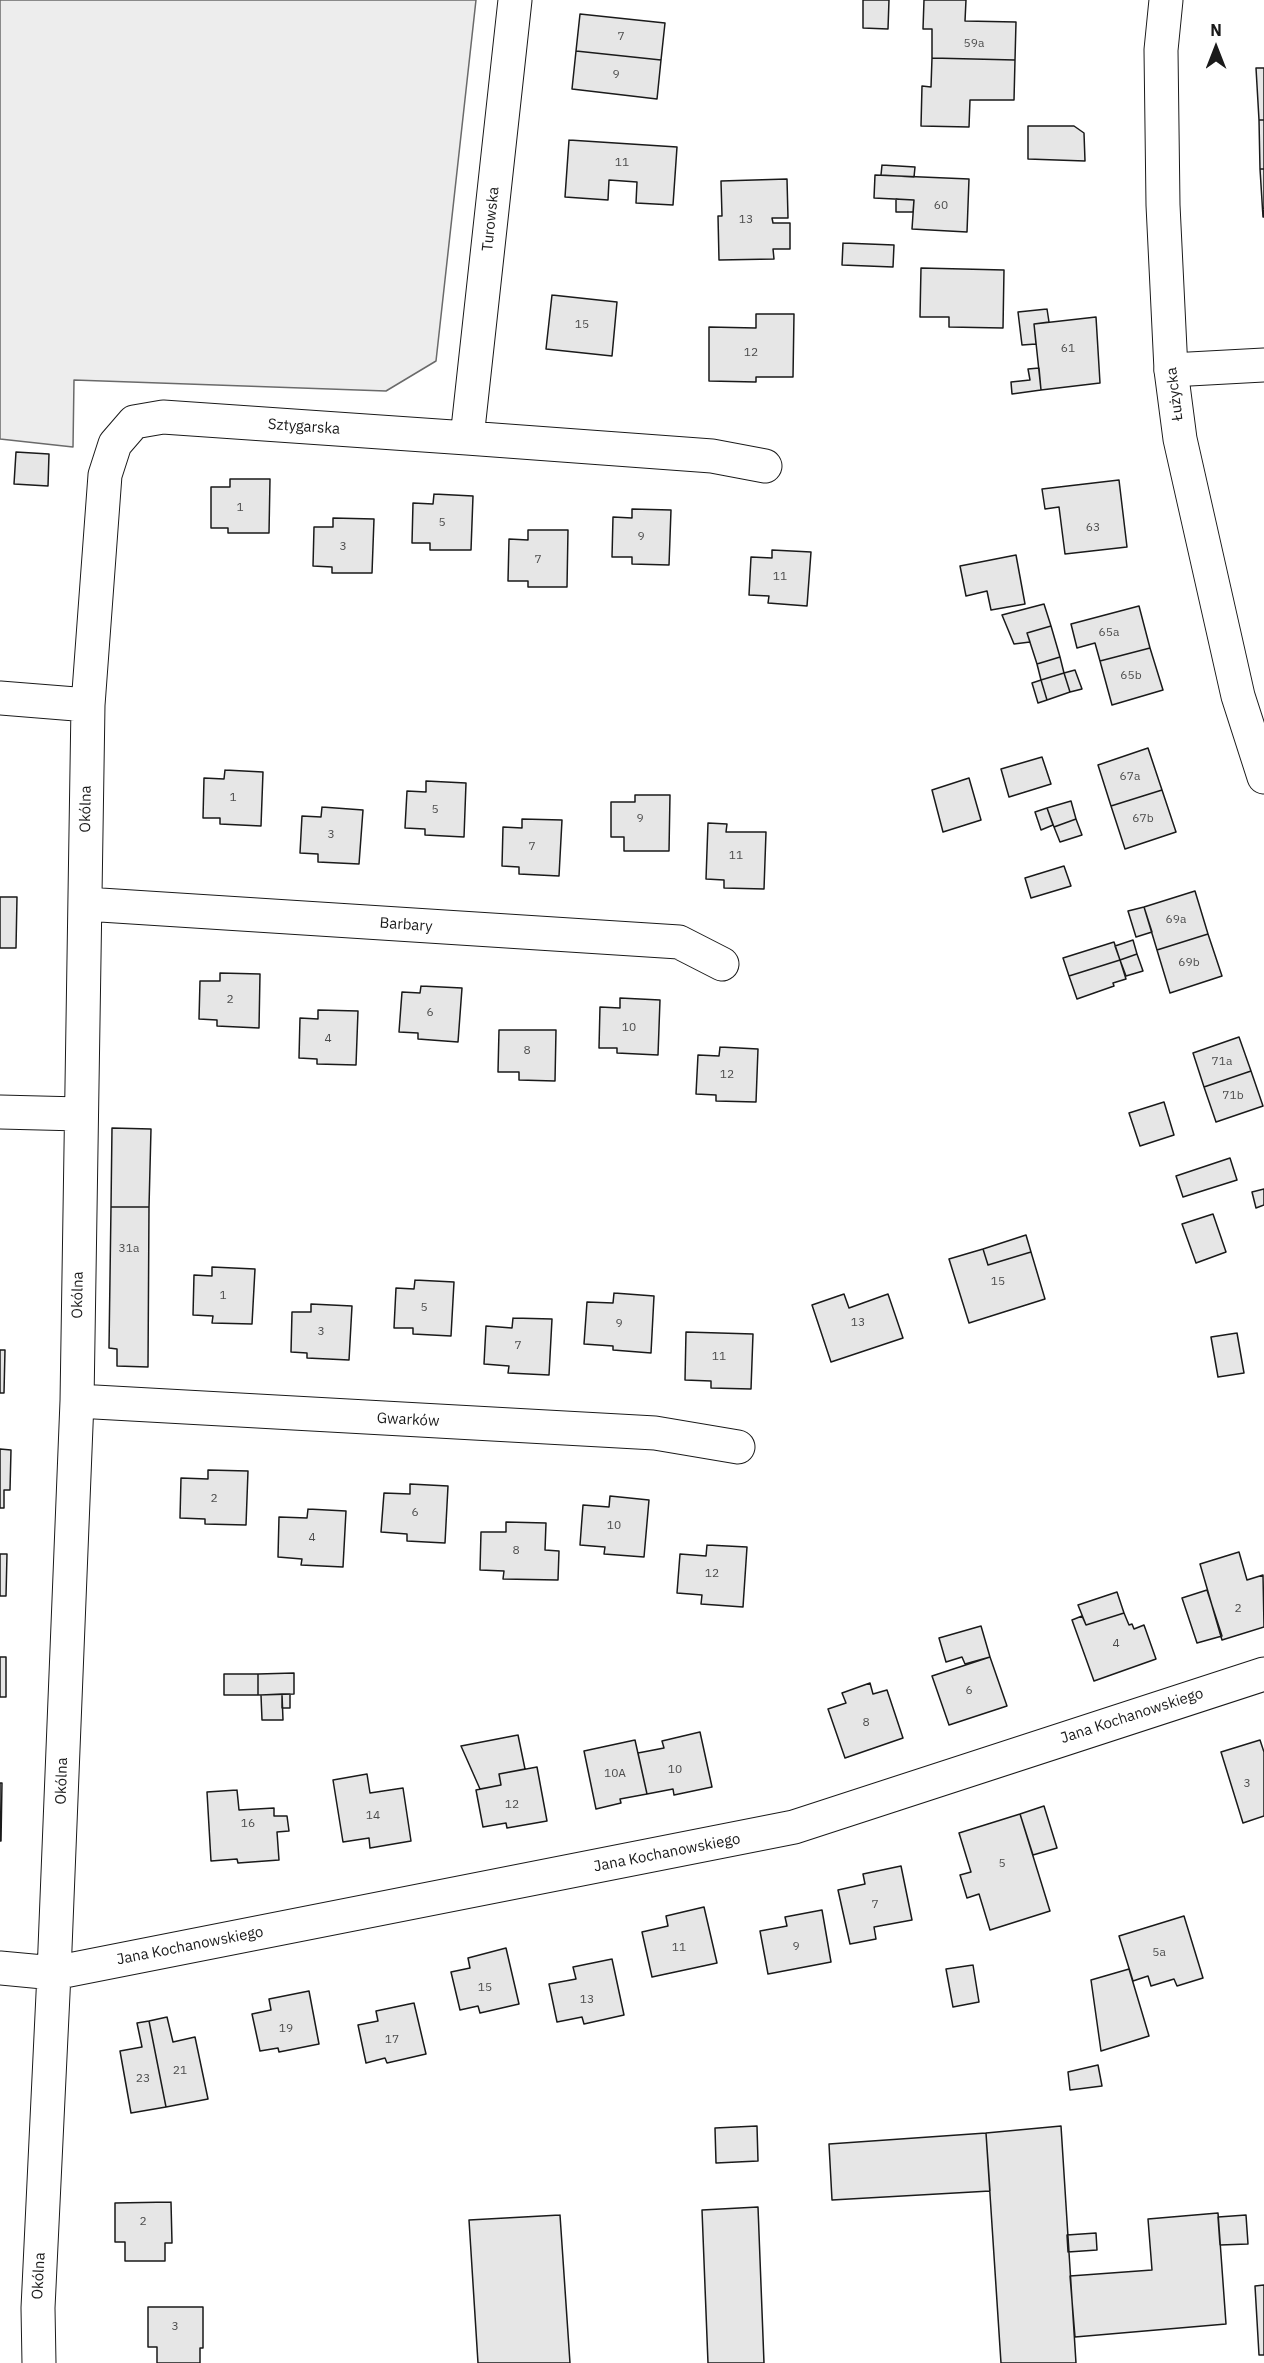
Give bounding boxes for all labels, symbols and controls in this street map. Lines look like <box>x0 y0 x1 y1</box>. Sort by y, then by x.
north arrow <box>1186 18 1246 78</box>
text: N <box>1210 20 1222 40</box>
house number: 7 <box>617 30 625 44</box>
house number: 59a <box>964 37 984 51</box>
house number: 9 <box>612 68 620 82</box>
house number: 11 <box>615 156 629 170</box>
street label: Turowska <box>479 186 503 252</box>
house number: 60 <box>934 199 948 213</box>
house number: 13 <box>739 213 753 227</box>
house number: 15 <box>575 318 589 332</box>
house number: 61 <box>1061 342 1075 356</box>
house number: 12 <box>744 346 758 360</box>
street label: Łużycka <box>1163 366 1187 422</box>
street label: Sztygarska <box>267 415 341 439</box>
house number: 1 <box>236 501 244 515</box>
house number: 5 <box>438 516 446 530</box>
house number: 63 <box>1086 521 1100 535</box>
house number: 9 <box>637 530 645 544</box>
house number: 3 <box>339 540 347 554</box>
house number: 7 <box>534 553 542 567</box>
house number: 11 <box>773 570 787 584</box>
house number: 65a <box>1099 626 1119 640</box>
house number: 65b <box>1120 669 1142 683</box>
house number: 67a <box>1120 770 1140 784</box>
street label: Okólna <box>77 785 95 833</box>
house number: 1 <box>229 791 237 805</box>
house number: 5 <box>431 803 439 817</box>
house number: 9 <box>636 812 644 826</box>
house number: 67b <box>1132 812 1154 826</box>
house number: 3 <box>327 828 335 842</box>
house number: 7 <box>528 840 536 854</box>
house number: 11 <box>729 849 743 863</box>
house number: 69a <box>1166 913 1186 927</box>
street label: Barbary <box>379 914 433 936</box>
house number: 69b <box>1178 956 1200 970</box>
house number: 2 <box>226 993 234 1007</box>
house number: 6 <box>426 1006 434 1020</box>
house number: 10 <box>622 1021 636 1035</box>
house number: 4 <box>324 1032 332 1046</box>
house number: 8 <box>523 1044 531 1058</box>
house number: 71a <box>1212 1055 1232 1069</box>
house number: 12 <box>720 1068 734 1082</box>
house number: 71b <box>1222 1089 1244 1103</box>
house number: 31a <box>119 1242 139 1256</box>
street label: Okólna <box>69 1271 87 1319</box>
house number: 15 <box>991 1275 1005 1289</box>
house number: 1 <box>219 1289 227 1303</box>
house number: 5 <box>420 1301 428 1315</box>
house number: 13 <box>851 1316 865 1330</box>
house number: 9 <box>615 1317 623 1331</box>
house number: 3 <box>317 1325 325 1339</box>
house number: 7 <box>514 1339 522 1353</box>
house number: 11 <box>712 1350 726 1364</box>
street label: Gwarków <box>376 1409 440 1431</box>
house number: 2 <box>210 1492 218 1506</box>
house number: 6 <box>411 1506 419 1520</box>
house number: 10 <box>607 1519 621 1533</box>
house number: 4 <box>308 1531 316 1545</box>
house number: 8 <box>512 1544 520 1558</box>
house number: 12 <box>705 1567 719 1581</box>
house number: 2 <box>1234 1602 1242 1616</box>
house number: 4 <box>1112 1637 1120 1651</box>
house number: 6 <box>965 1684 973 1698</box>
street label: Jana Kochanowskiego <box>1058 1684 1206 1748</box>
house number: 8 <box>862 1716 870 1730</box>
street label: Okólna <box>52 1757 72 1805</box>
house number: 10 <box>668 1763 682 1777</box>
house number: 10A <box>604 1767 626 1781</box>
house number: 3 <box>1243 1777 1251 1791</box>
house number: 12 <box>505 1798 519 1812</box>
house number: 14 <box>366 1809 380 1823</box>
house number: 16 <box>241 1817 255 1831</box>
street label: Jana Kochanowskiego <box>592 1830 742 1876</box>
house number: 5 <box>998 1857 1006 1871</box>
house number: 7 <box>871 1898 879 1912</box>
street label: Jana Kochanowskiego <box>115 1923 265 1969</box>
house number: 9 <box>792 1940 800 1954</box>
house number: 11 <box>672 1941 686 1955</box>
house number: 5a <box>1152 1946 1166 1960</box>
house number: 15 <box>478 1981 492 1995</box>
house number: 13 <box>580 1993 594 2007</box>
house number: 19 <box>279 2022 293 2036</box>
house number: 17 <box>385 2033 399 2047</box>
house number: 21 <box>173 2064 187 2078</box>
house number: 23 <box>136 2072 150 2086</box>
house number: 2 <box>139 2215 147 2229</box>
street label: Okólna <box>29 2252 49 2300</box>
house number: 3 <box>171 2320 179 2334</box>

